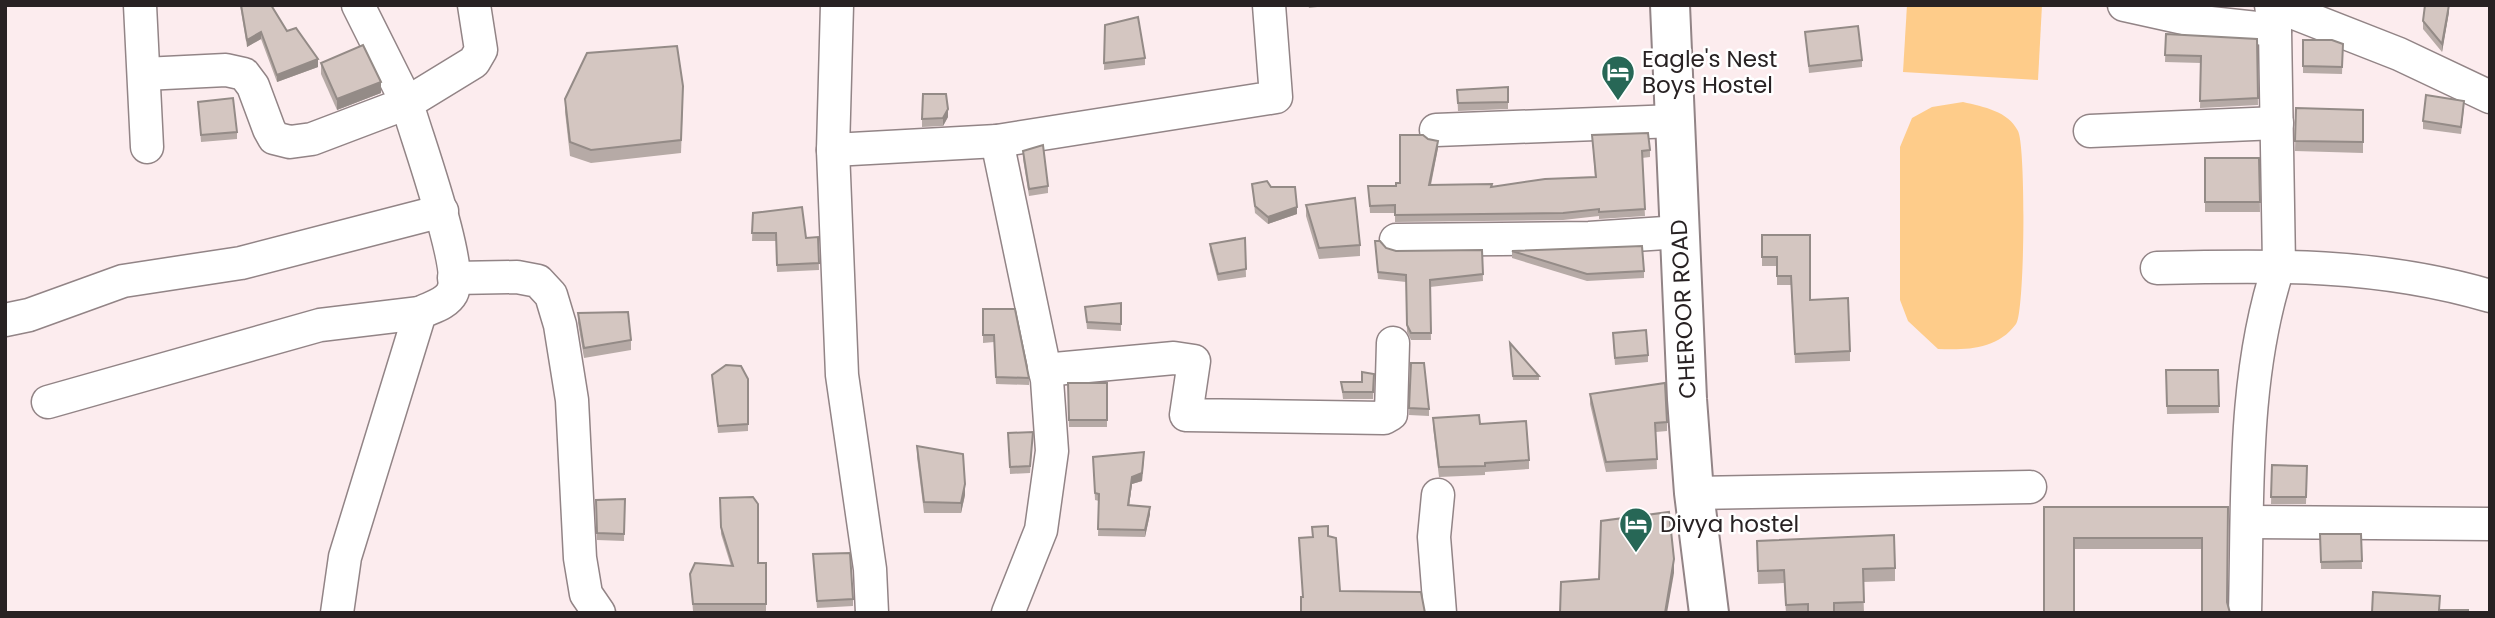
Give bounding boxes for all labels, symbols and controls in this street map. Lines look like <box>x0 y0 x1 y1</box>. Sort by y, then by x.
place label: Eagle's Nest Boys Hostel <box>1642 43 1777 101</box>
hotel icon: Eagle's Nest Boys Hostel <box>1599 53 1637 102</box>
street label: CHEROOR ROAD <box>1662 219 1704 399</box>
hotel icon: Divya hostel <box>1617 505 1655 554</box>
place label: Divya hostel <box>1660 508 1799 540</box>

